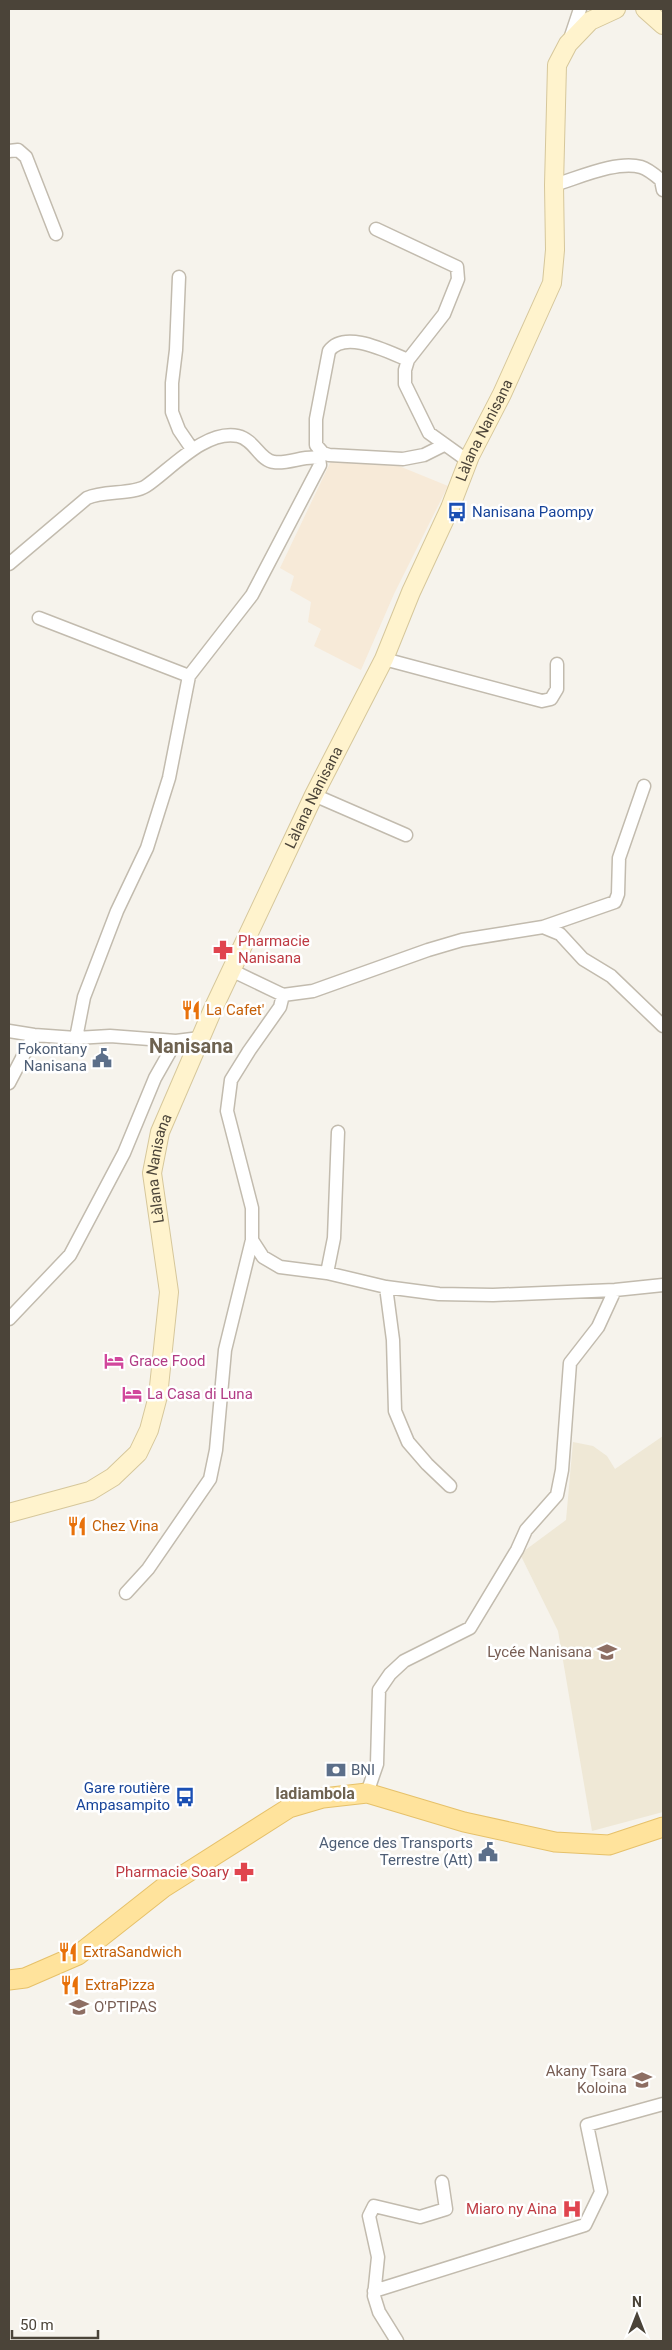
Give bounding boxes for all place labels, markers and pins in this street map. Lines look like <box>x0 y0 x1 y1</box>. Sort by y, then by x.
bus stop icon: Nanisana Paompy <box>446 501 468 523</box>
place label: Nanisana Paompy <box>472 503 594 521</box>
place label: Pharmacie Nanisana <box>238 932 310 967</box>
pharmacy icon: Pharmacie Nanisana <box>212 939 234 961</box>
restaurant icon: La Cafet' <box>180 999 202 1021</box>
place label: La Cafet' <box>206 1001 264 1019</box>
place label: Fokontany Nanisana <box>17 1040 87 1075</box>
public building icon: Fokontany Nanisana <box>91 1047 113 1069</box>
hotel icon: Grace Food <box>103 1350 125 1372</box>
place label: Grace Food <box>129 1352 205 1370</box>
hotel icon: La Casa di Luna <box>121 1383 143 1405</box>
place label: La Casa di Luna <box>147 1385 253 1403</box>
restaurant icon: Chez Vina <box>66 1515 88 1537</box>
place label: Chez Vina <box>92 1517 159 1535</box>
school or university icon: Lycée Nanisana <box>596 1641 618 1663</box>
place label: Lycée Nanisana <box>487 1643 592 1661</box>
bank icon: BNI <box>325 1759 347 1781</box>
place label: BNI <box>351 1761 375 1779</box>
place label: Gare routière Ampasampito <box>76 1779 170 1814</box>
bus stop icon: Gare routière Ampasampito <box>174 1786 196 1808</box>
place label: Agence des Transports Terrestre (Att) <box>319 1834 473 1869</box>
public building icon: Agence des Transports Terrestre (Att) <box>477 1841 499 1863</box>
pharmacy icon: Pharmacie Soary <box>233 1861 255 1883</box>
place label: Pharmacie Soary <box>116 1863 229 1881</box>
restaurant icon: ExtraSandwich <box>57 1941 79 1963</box>
place label: ExtraSandwich <box>83 1943 182 1961</box>
restaurant icon: ExtraPizza <box>59 1974 81 1996</box>
place label: ExtraPizza <box>85 1976 155 1994</box>
school or university icon: O'PTIPAS <box>68 1996 90 2018</box>
place label: O'PTIPAS <box>94 1998 157 2016</box>
place label: Akany Tsara Koloina <box>546 2062 627 2097</box>
school or university icon: Akany Tsara Koloina <box>631 2069 653 2091</box>
hospital icon: Miaro ny Aina <box>561 2198 583 2220</box>
place label: Miaro ny Aina <box>466 2200 557 2218</box>

